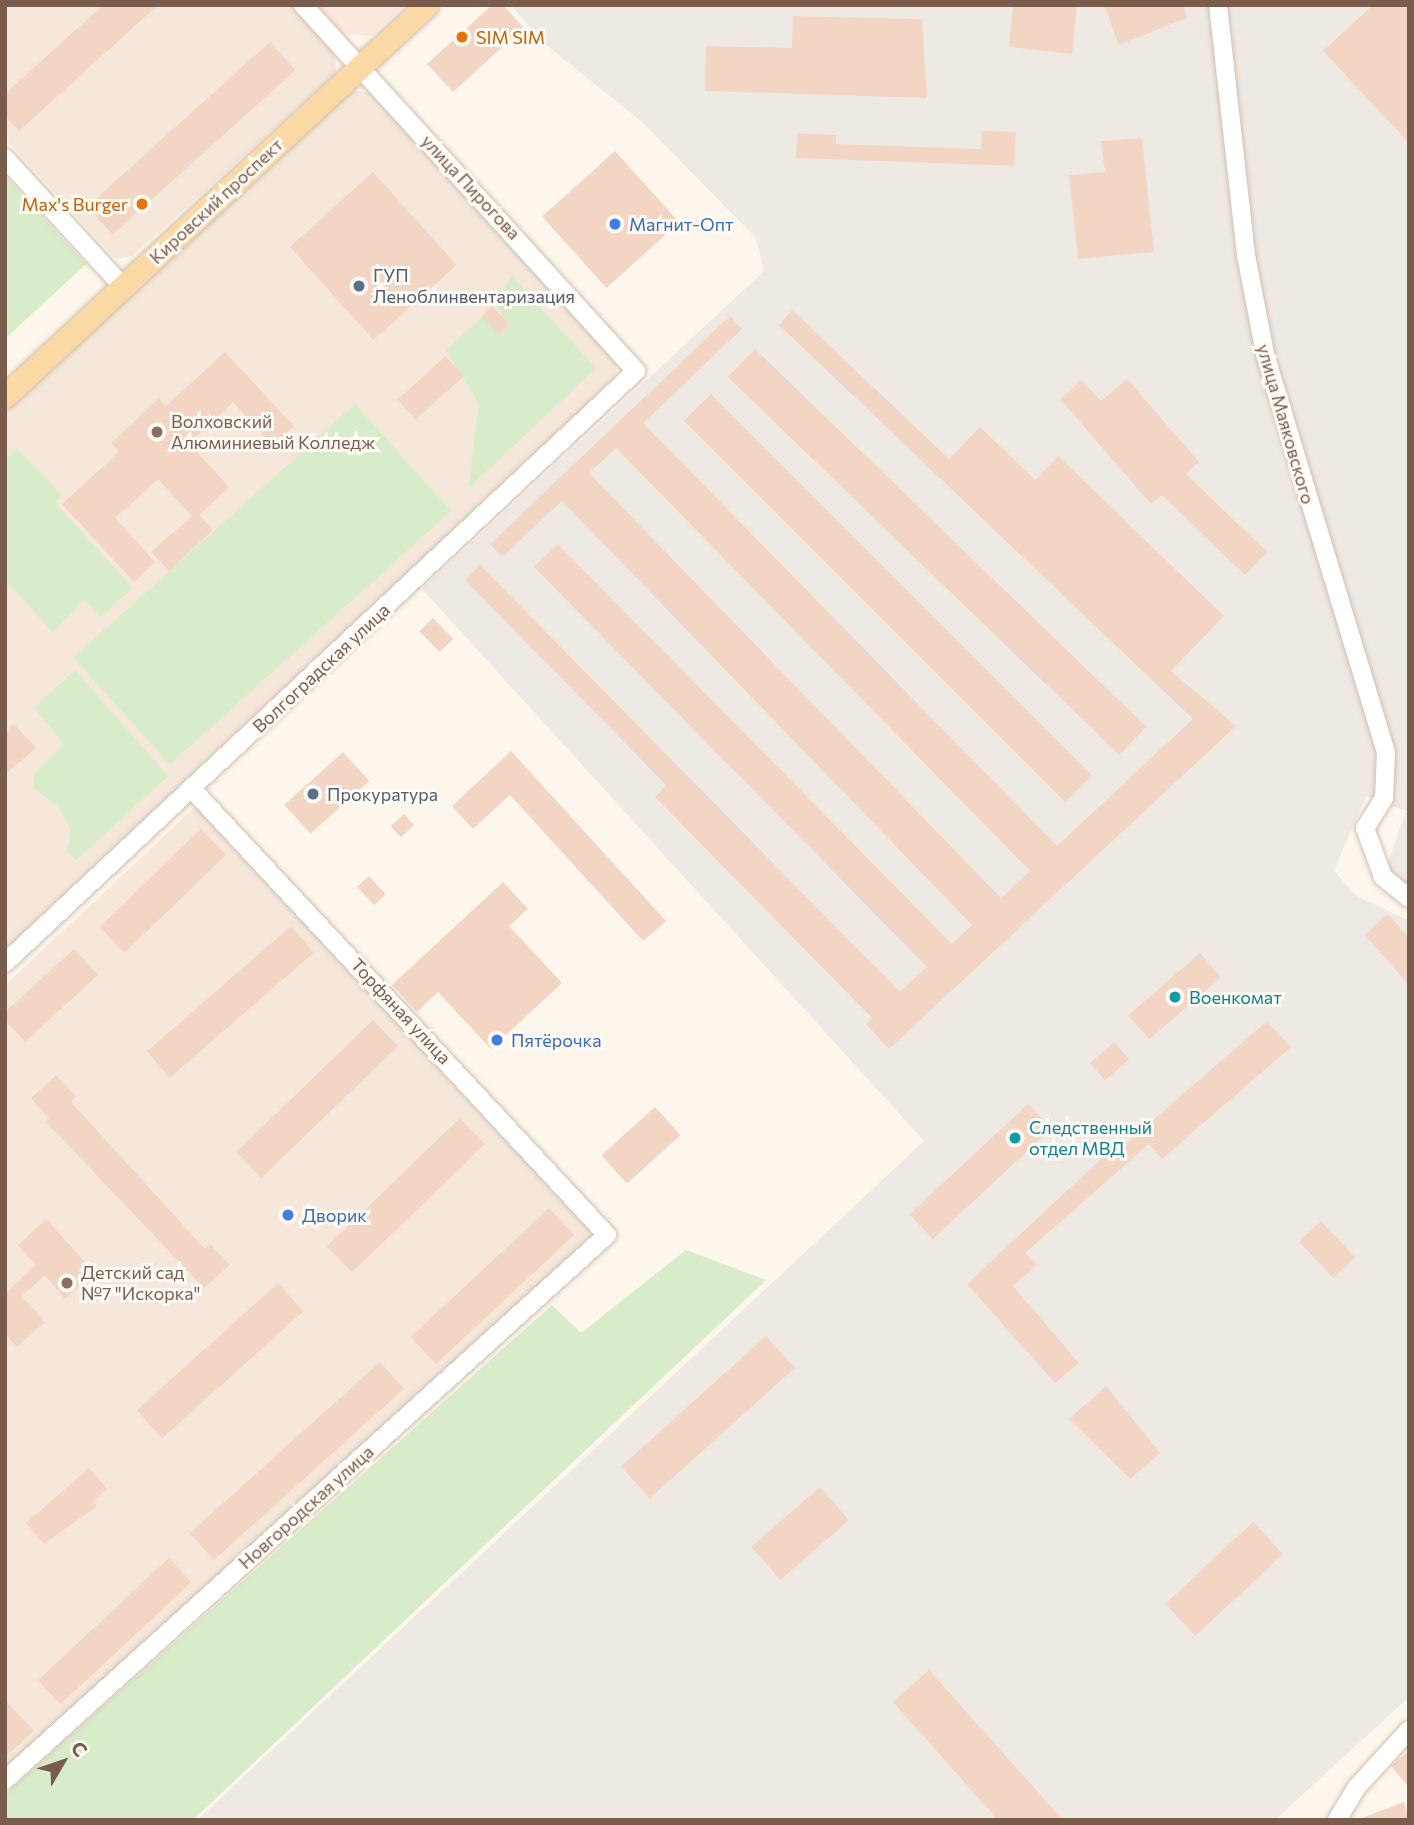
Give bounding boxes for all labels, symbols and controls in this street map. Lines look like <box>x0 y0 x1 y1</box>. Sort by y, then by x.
place label: SIM SIM <box>476 26 545 48</box>
marker: SIM SIM <box>454 29 470 45</box>
street label: улица Пирогова <box>417 130 525 244</box>
street label: Кировский проспект <box>145 134 287 268</box>
place label: Max's Burger <box>22 193 128 215</box>
marker: Max's Burger <box>134 196 150 212</box>
place label: Магнит-Опт <box>629 213 733 235</box>
marker: Магнит-Опт <box>607 216 623 232</box>
place label: ГУП Леноблинвентаризация <box>373 265 575 308</box>
marker: ГУП Леноблинвентаризация <box>351 278 367 294</box>
street label: улица Маяковского <box>1253 342 1319 506</box>
place label: Волховский Алюминиевый Колледж <box>171 411 375 453</box>
marker: Волховский Алюминиевый Колледж <box>149 424 165 440</box>
street label: Волгоградская улица <box>248 599 394 737</box>
place label: Прокуратура <box>327 783 438 805</box>
marker: Прокуратура <box>305 786 321 802</box>
street label: Торфяная улица <box>346 954 456 1068</box>
place label: Военкомат <box>1189 986 1282 1008</box>
marker: Военкомат <box>1167 989 1183 1005</box>
place label: Пятёрочка <box>511 1029 602 1051</box>
marker: Пятёрочка <box>489 1032 505 1048</box>
place label: Следственный отдел МВД <box>1029 1117 1152 1160</box>
marker: Следственный отдел МВД <box>1007 1130 1023 1146</box>
place label: Дворик <box>302 1204 367 1226</box>
marker: Дворик <box>280 1207 296 1223</box>
place label: Детский cад №7 "Искорка" <box>81 1262 200 1304</box>
marker: Детский cад №7 "Искорка" <box>59 1275 75 1291</box>
street label: Новгородская улица <box>234 1441 378 1573</box>
north arrow <box>28 1727 98 1797</box>
text: С <box>67 1736 93 1761</box>

